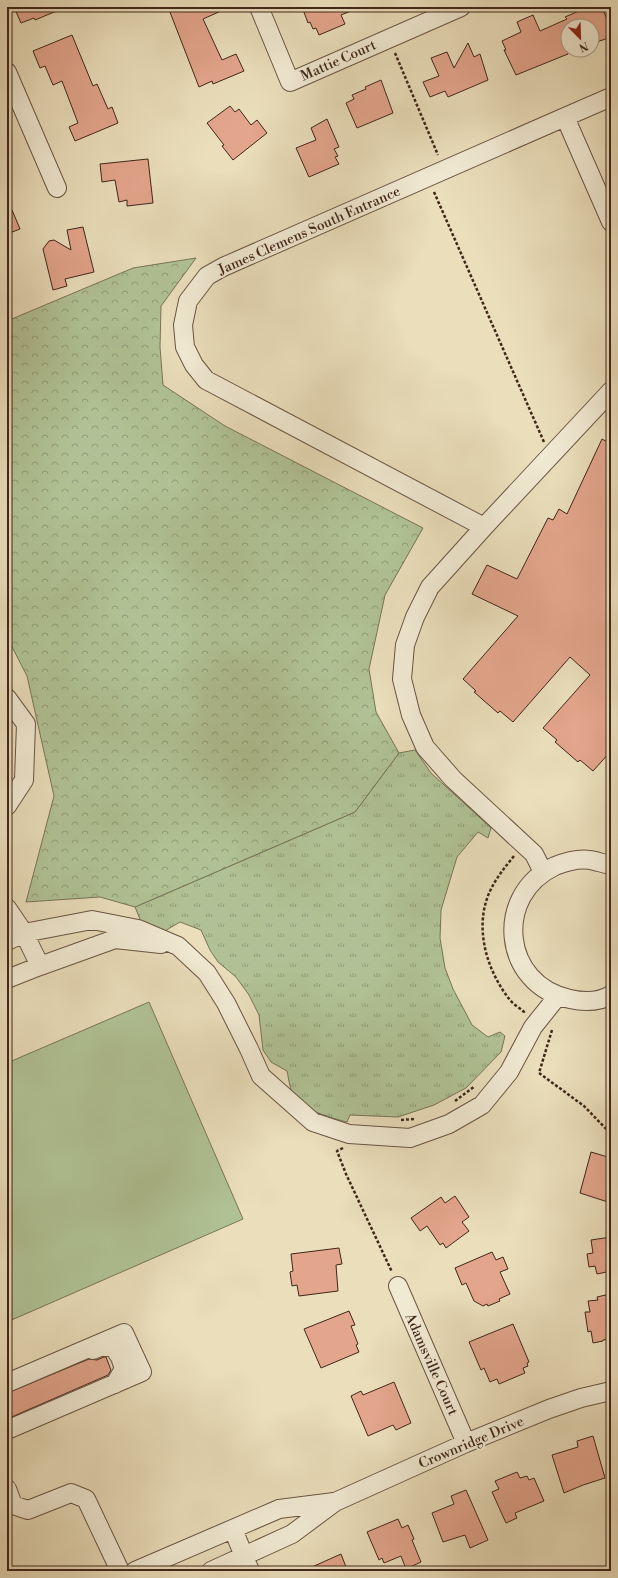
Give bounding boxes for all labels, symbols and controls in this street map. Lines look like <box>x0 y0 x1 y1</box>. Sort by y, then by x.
north arrow <box>560 18 600 58</box>
street label: Mattie Court <box>298 36 379 86</box>
text: N <box>577 38 590 55</box>
street label: James Clemens South Entrance <box>215 182 403 280</box>
street label: Adamsville Court <box>400 1310 462 1418</box>
street label: Crownridge Drive <box>416 1413 527 1473</box>

